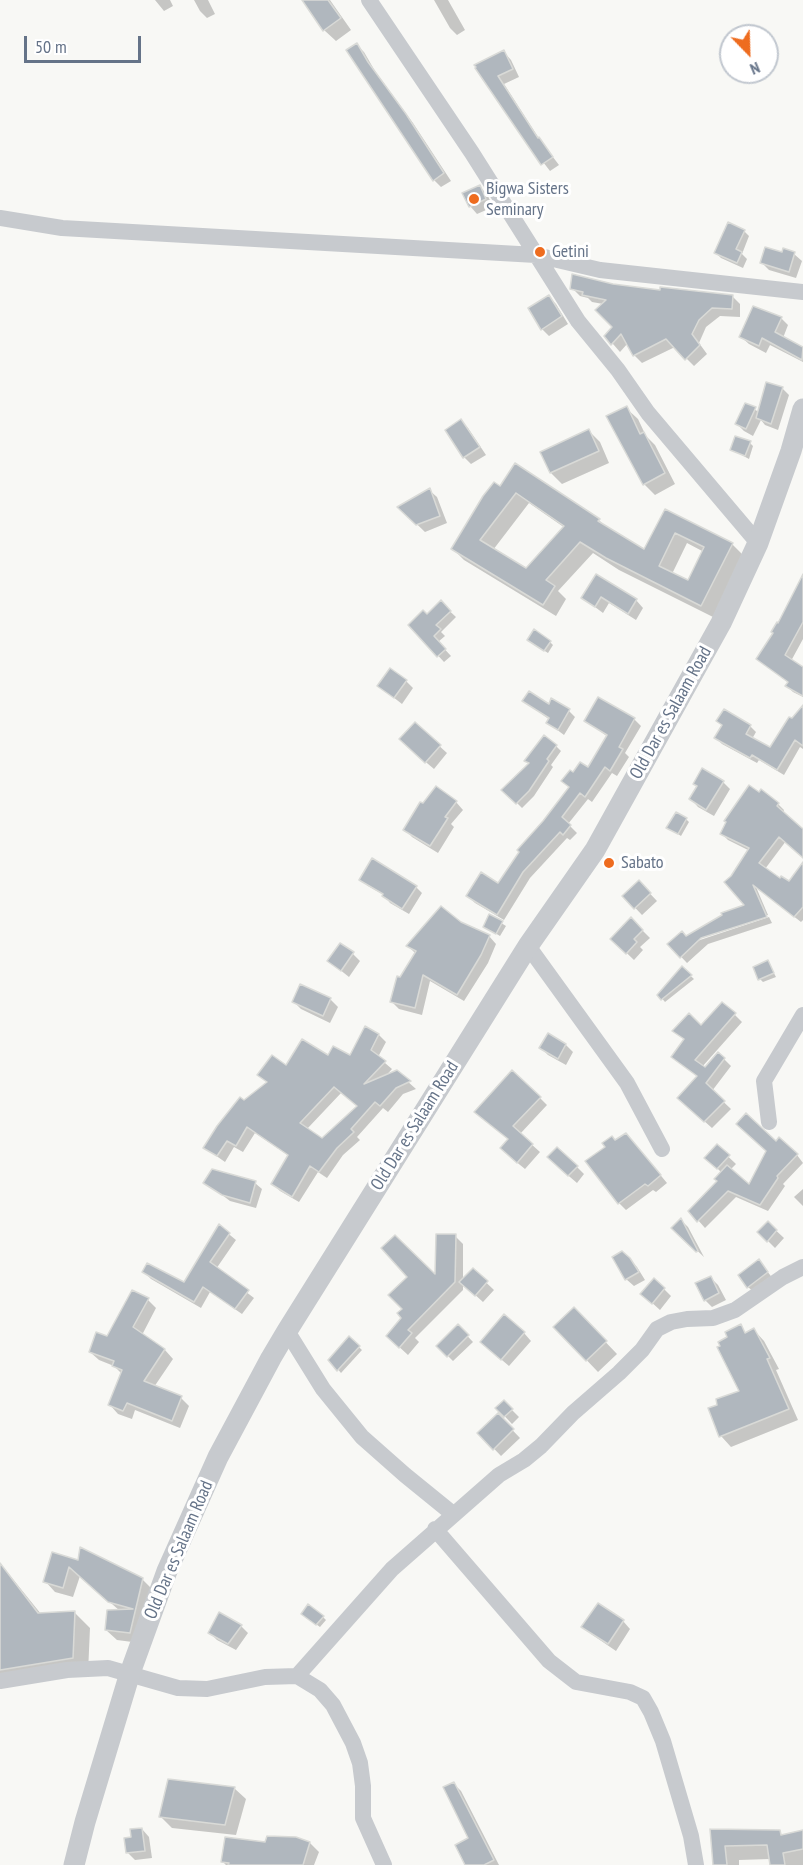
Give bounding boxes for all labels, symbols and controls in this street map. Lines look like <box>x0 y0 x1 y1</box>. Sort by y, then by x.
scale bar <box>27 24 144 62</box>
north arrow <box>719 24 779 84</box>
text: 50 m <box>35 35 67 58</box>
text: N <box>747 58 763 80</box>
place label: Bigwa Sisters Seminary <box>486 178 569 220</box>
marker: Bigwa Sisters Seminary <box>467 192 481 206</box>
place label: Getini <box>552 241 589 263</box>
marker: Getini <box>533 245 547 259</box>
street label: Old Dar es Salaam Road <box>626 643 716 783</box>
place label: Sabato <box>621 852 663 874</box>
marker: Sabato <box>602 856 616 870</box>
street label: Old Dar es Salaam Road <box>367 1057 463 1195</box>
street label: Old Dar es Salaam Road <box>140 1478 218 1622</box>

